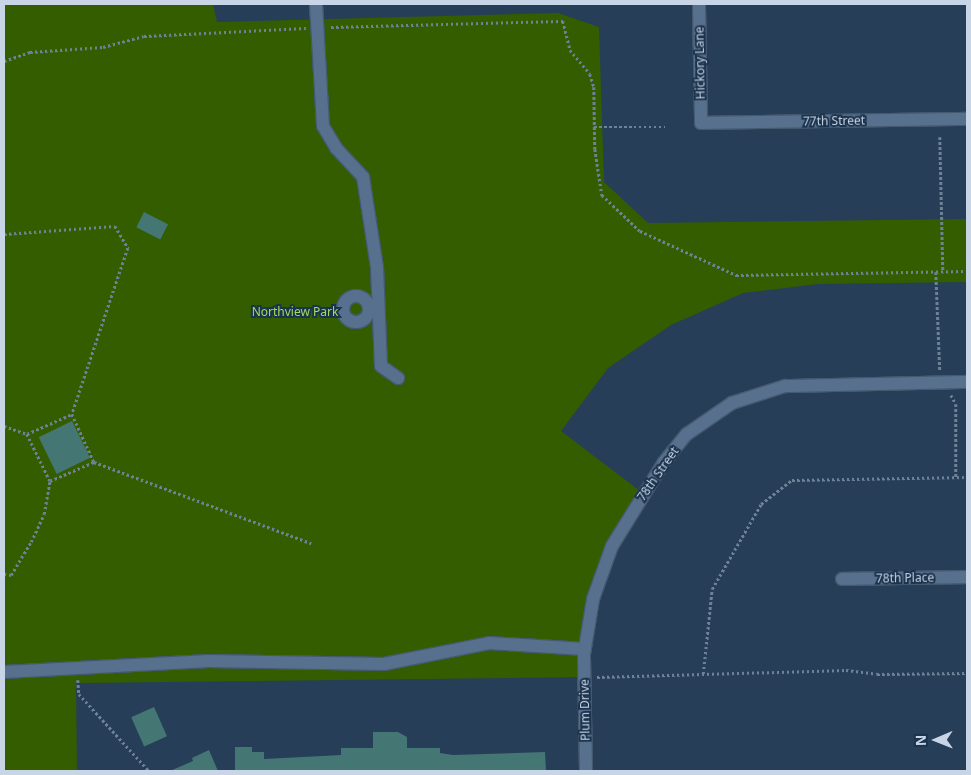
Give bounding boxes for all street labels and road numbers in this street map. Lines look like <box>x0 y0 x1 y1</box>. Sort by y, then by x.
street label: Hickory Lane <box>692 26 708 100</box>
street label: 77th Street <box>803 113 865 129</box>
street label: 78th Street <box>634 444 682 504</box>
street label: 78th Place <box>876 570 934 586</box>
street label: Plum Drive <box>577 679 593 741</box>

